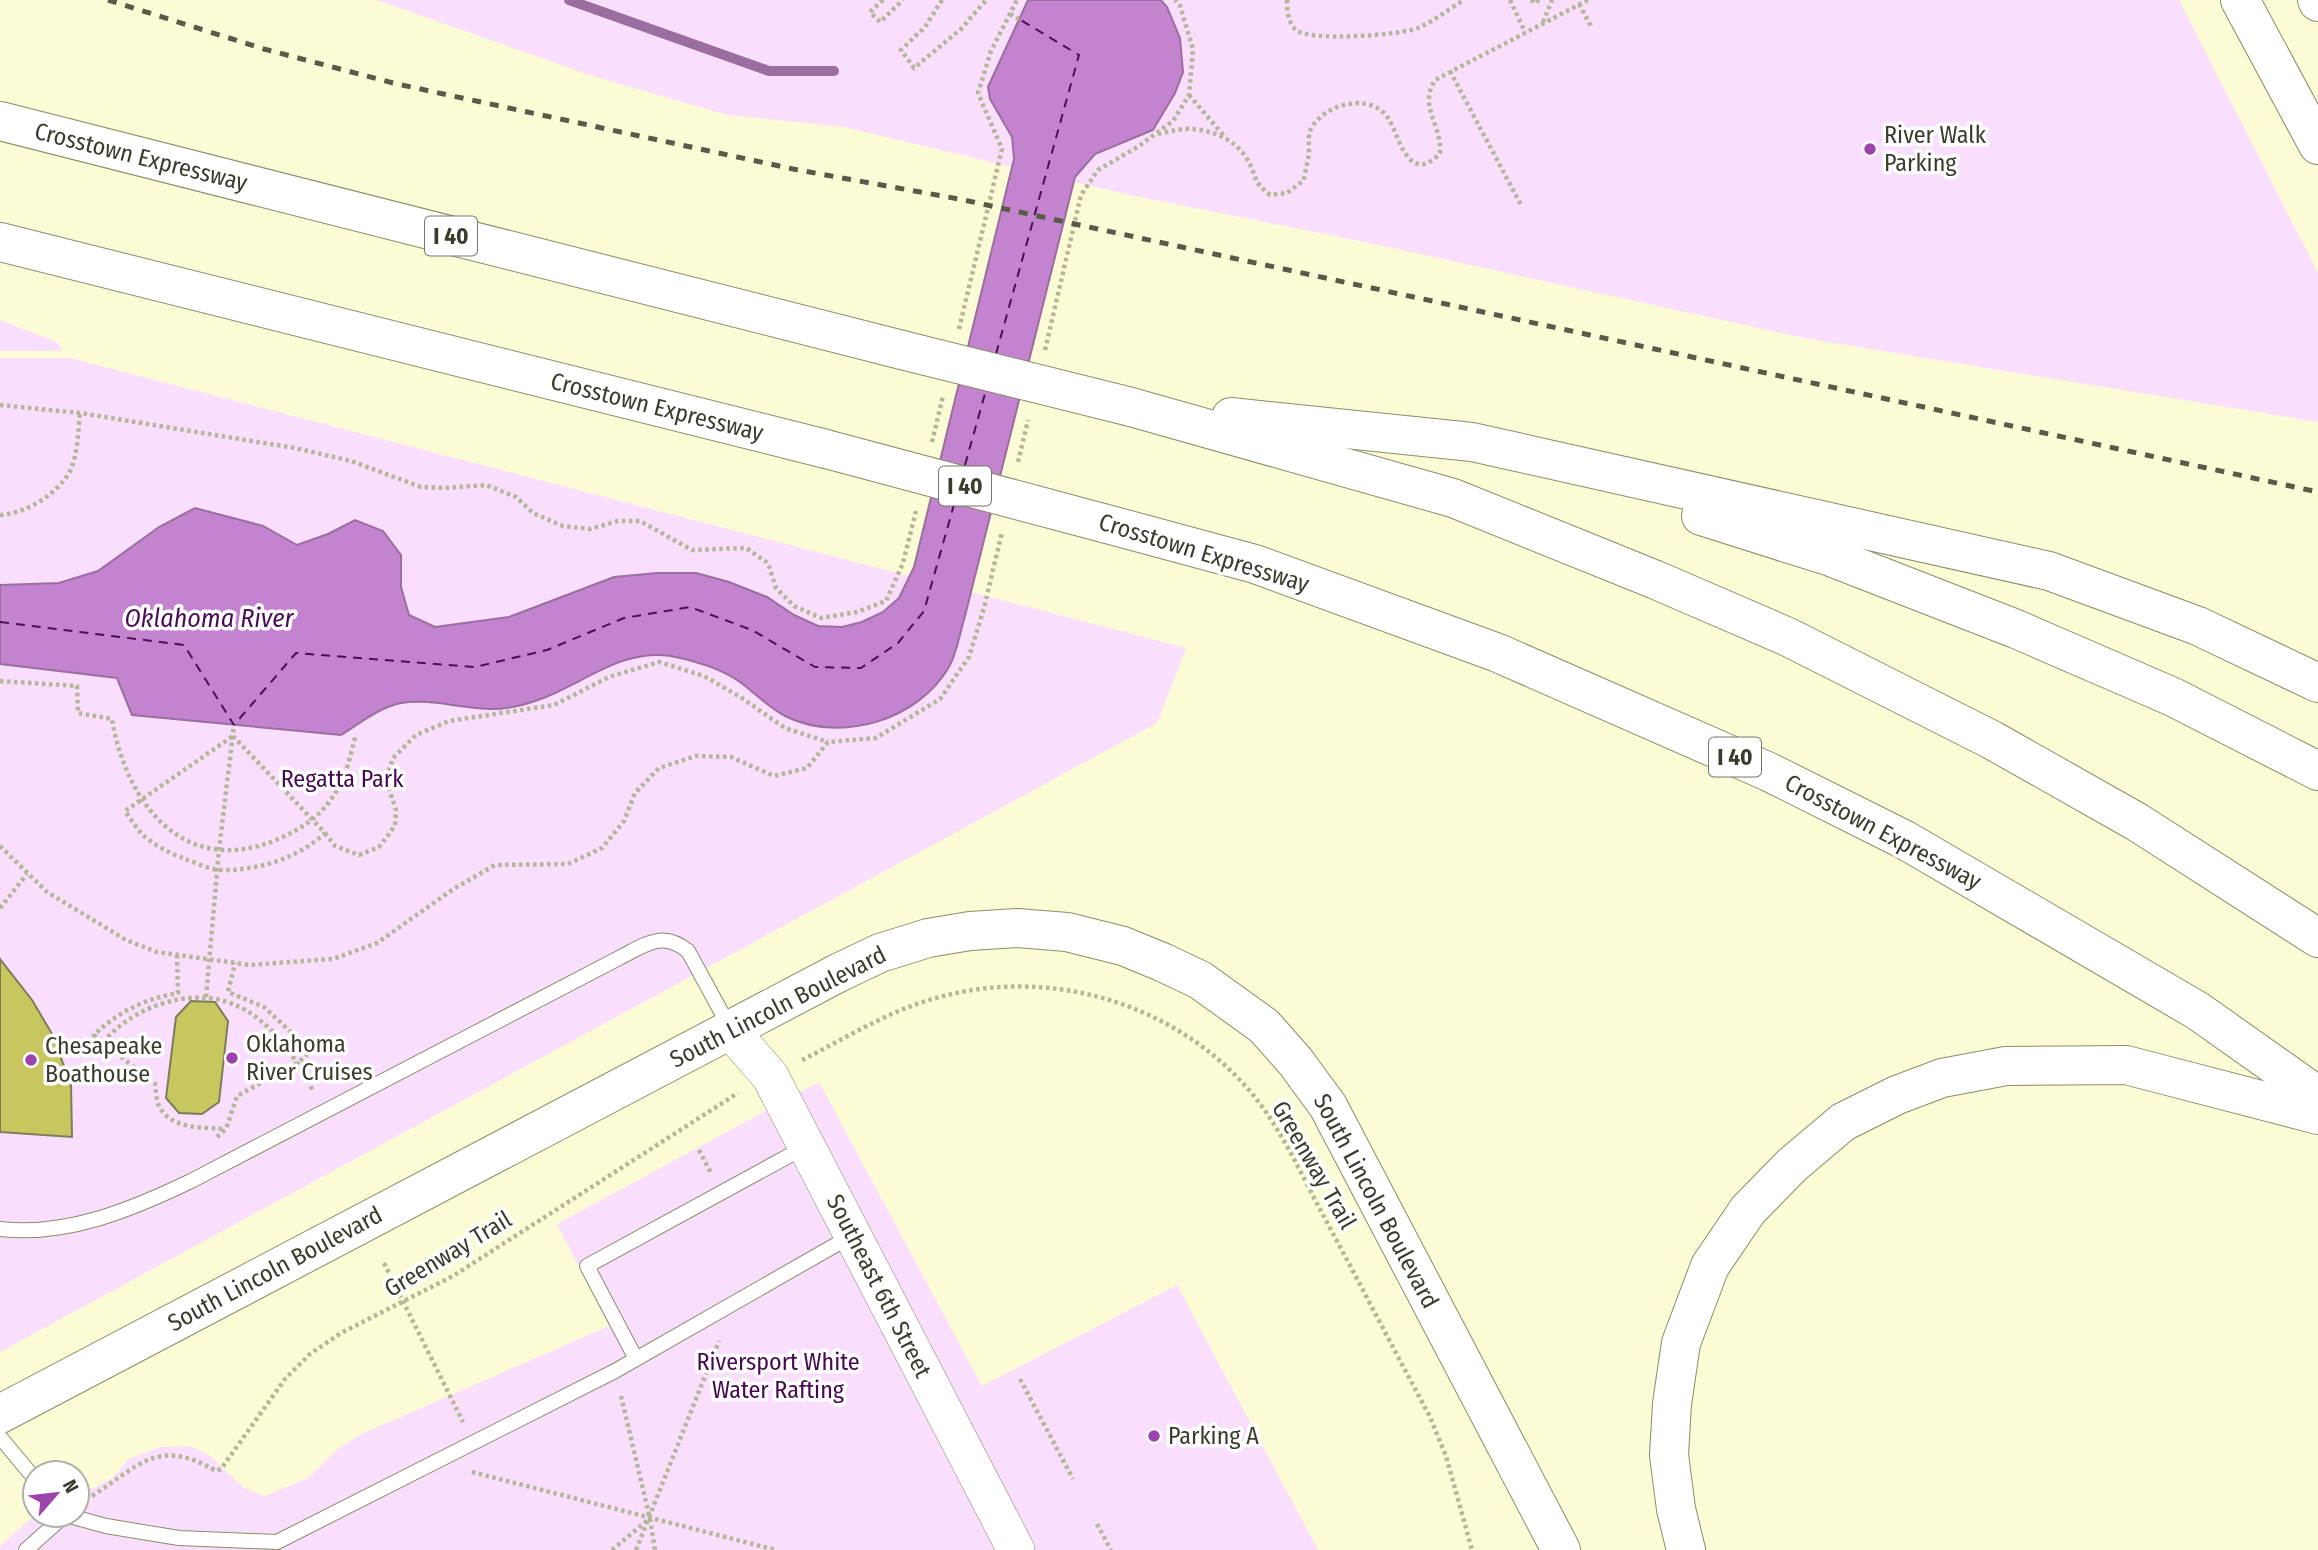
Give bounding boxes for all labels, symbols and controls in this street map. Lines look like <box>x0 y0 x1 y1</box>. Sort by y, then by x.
street label: Crosstown Expressway <box>32 117 251 197</box>
place label: River Walk Parking <box>1884 121 1987 177</box>
marker: River Walk Parking <box>1862 141 1878 157</box>
road number: I 40 <box>425 216 477 256</box>
street label: Crosstown Expressway <box>548 367 767 447</box>
road number: I 40 <box>939 466 991 506</box>
street label: Crosstown Expressway <box>1096 508 1313 598</box>
water label: Oklahoma River <box>124 603 295 634</box>
road number: I 40 <box>1709 737 1761 776</box>
park label: Regatta Park <box>281 765 404 793</box>
street label: Crosstown Expressway <box>1780 768 1986 896</box>
street label: South Lincoln Boulevard <box>665 940 891 1074</box>
place label: Oklahoma River Cruises <box>246 1030 373 1086</box>
place label: Chesapeake Boathouse <box>45 1032 162 1088</box>
marker: Oklahoma River Cruises <box>224 1050 240 1066</box>
marker: Chesapeake Boathouse <box>23 1052 39 1068</box>
street label: South Lincoln Boulevard <box>1308 1089 1444 1313</box>
street label: Greenway Trail <box>1266 1096 1362 1234</box>
street label: Southeast 6th Street <box>821 1190 937 1382</box>
street label: South Lincoln Boulevard <box>163 1201 387 1337</box>
street label: Greenway Trail <box>379 1205 517 1303</box>
park label: Riversport White Water Rafting <box>696 1348 860 1404</box>
place label: Parking A <box>1168 1422 1259 1450</box>
marker: Parking A <box>1146 1428 1162 1444</box>
north arrow <box>21 1459 91 1529</box>
text: N <box>58 1476 83 1497</box>

